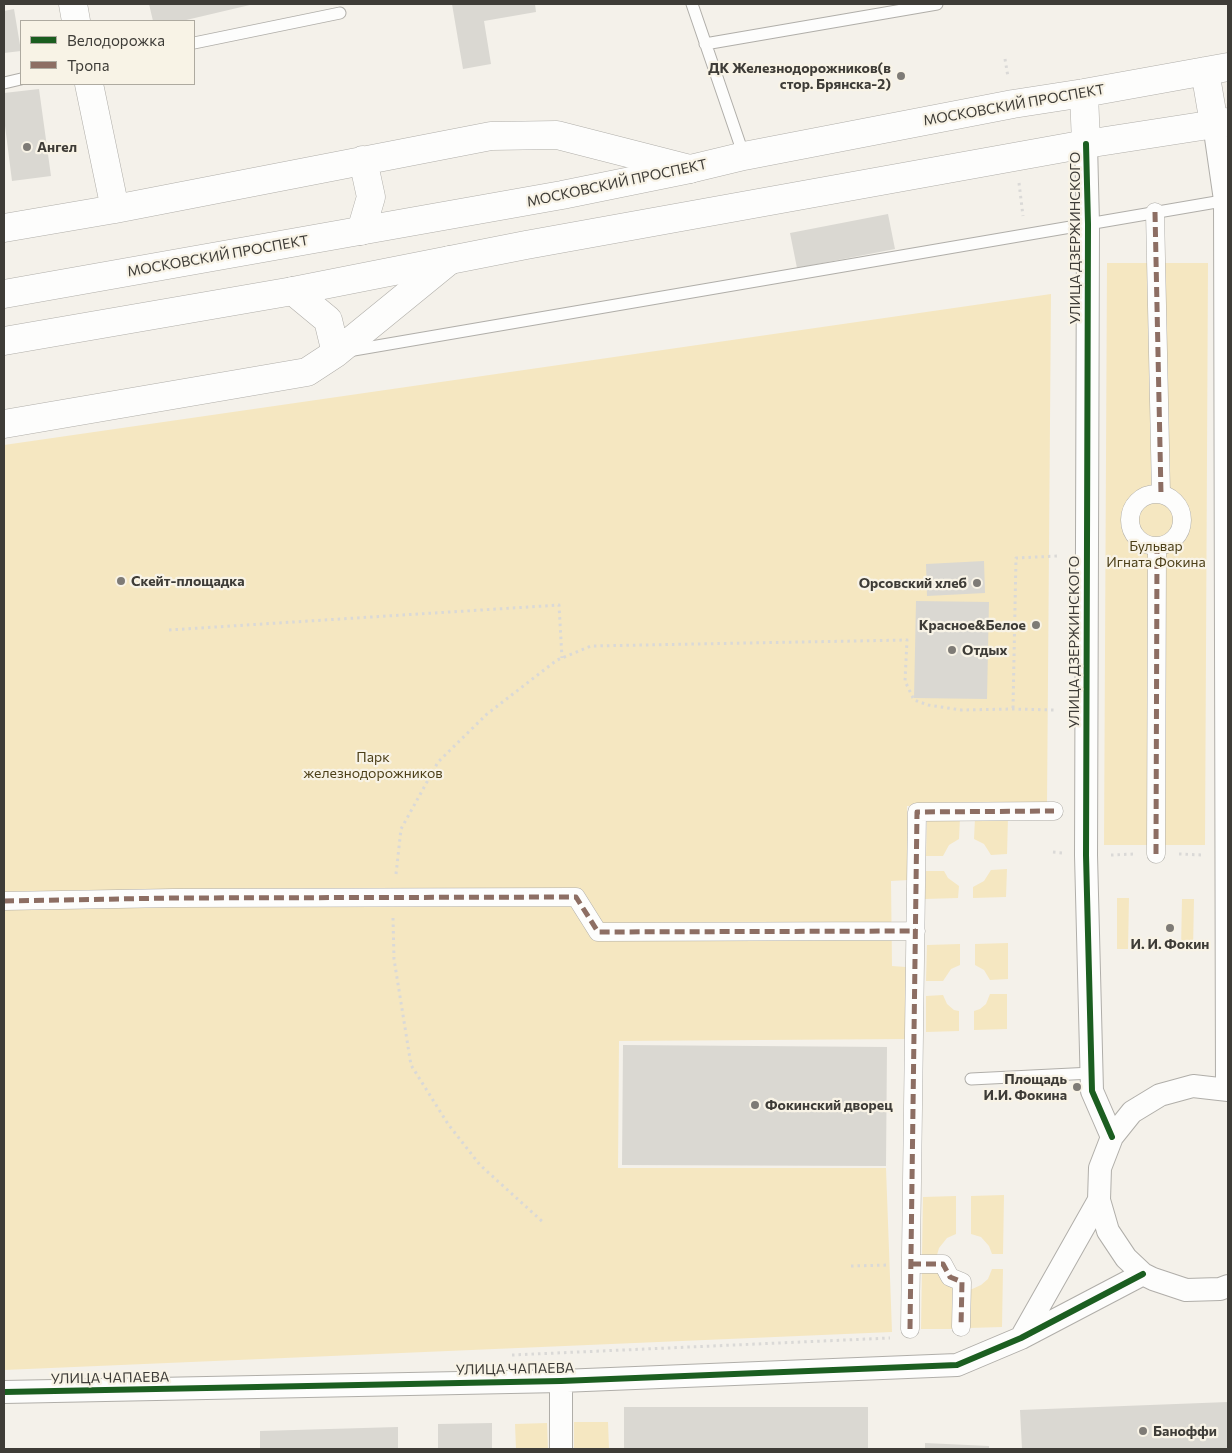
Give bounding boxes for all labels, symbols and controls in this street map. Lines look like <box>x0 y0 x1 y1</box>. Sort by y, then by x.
legend <box>20 20 195 85</box>
text: Велодорожка <box>67 31 165 49</box>
text: Тропа <box>67 56 109 74</box>
place label: ДК Железнодорожников(в стор. Брянска-2) <box>708 60 891 92</box>
marker: ДК Железнодорожников(в стор. Брянска-2) <box>895 70 907 82</box>
street label: МОСКОВСКИЙ ПРОСПЕКТ <box>922 81 1106 129</box>
place label: Ангел <box>37 139 77 155</box>
marker: Ангел <box>21 141 33 153</box>
street label: УЛИЦА ДЗЕРЖИНСКОГО <box>1067 152 1083 324</box>
street label: МОСКОВСКИЙ ПРОСПЕКТ <box>525 156 709 210</box>
street label: МОСКОВСКИЙ ПРОСПЕКТ <box>126 232 310 280</box>
park label: Бульвар Игната Фокина <box>1106 538 1206 570</box>
street label: УЛИЦА ДЗЕРЖИНСКОГО <box>1066 556 1082 728</box>
place label: Скейт-площадка <box>131 573 245 589</box>
marker: Скейт-площадка <box>115 575 127 587</box>
place label: Орсовский хлеб <box>859 575 967 591</box>
marker: Орсовский хлеб <box>971 577 983 589</box>
place label: Красное&Белое <box>919 617 1026 633</box>
marker: Красное&Белое <box>1030 619 1042 631</box>
place label: Отдых <box>962 642 1007 658</box>
marker: Отдых <box>946 644 958 656</box>
park label: Парк железнодорожников <box>303 749 443 782</box>
marker: И. И. Фокин <box>1164 922 1176 934</box>
place label: И. И. Фокин <box>1131 936 1209 952</box>
place label: Площадь И.И. Фокина <box>983 1071 1067 1104</box>
marker: Площадь И.И. Фокина <box>1071 1081 1083 1093</box>
place label: Фокинский дворец <box>765 1097 893 1113</box>
marker: Фокинский дворец <box>749 1099 761 1111</box>
street label: УЛИЦА ЧАПАЕВА <box>456 1360 574 1378</box>
street label: УЛИЦА ЧАПАЕВА <box>51 1369 169 1387</box>
place label: Баноффи <box>1153 1423 1217 1439</box>
marker: Баноффи <box>1137 1425 1149 1437</box>

